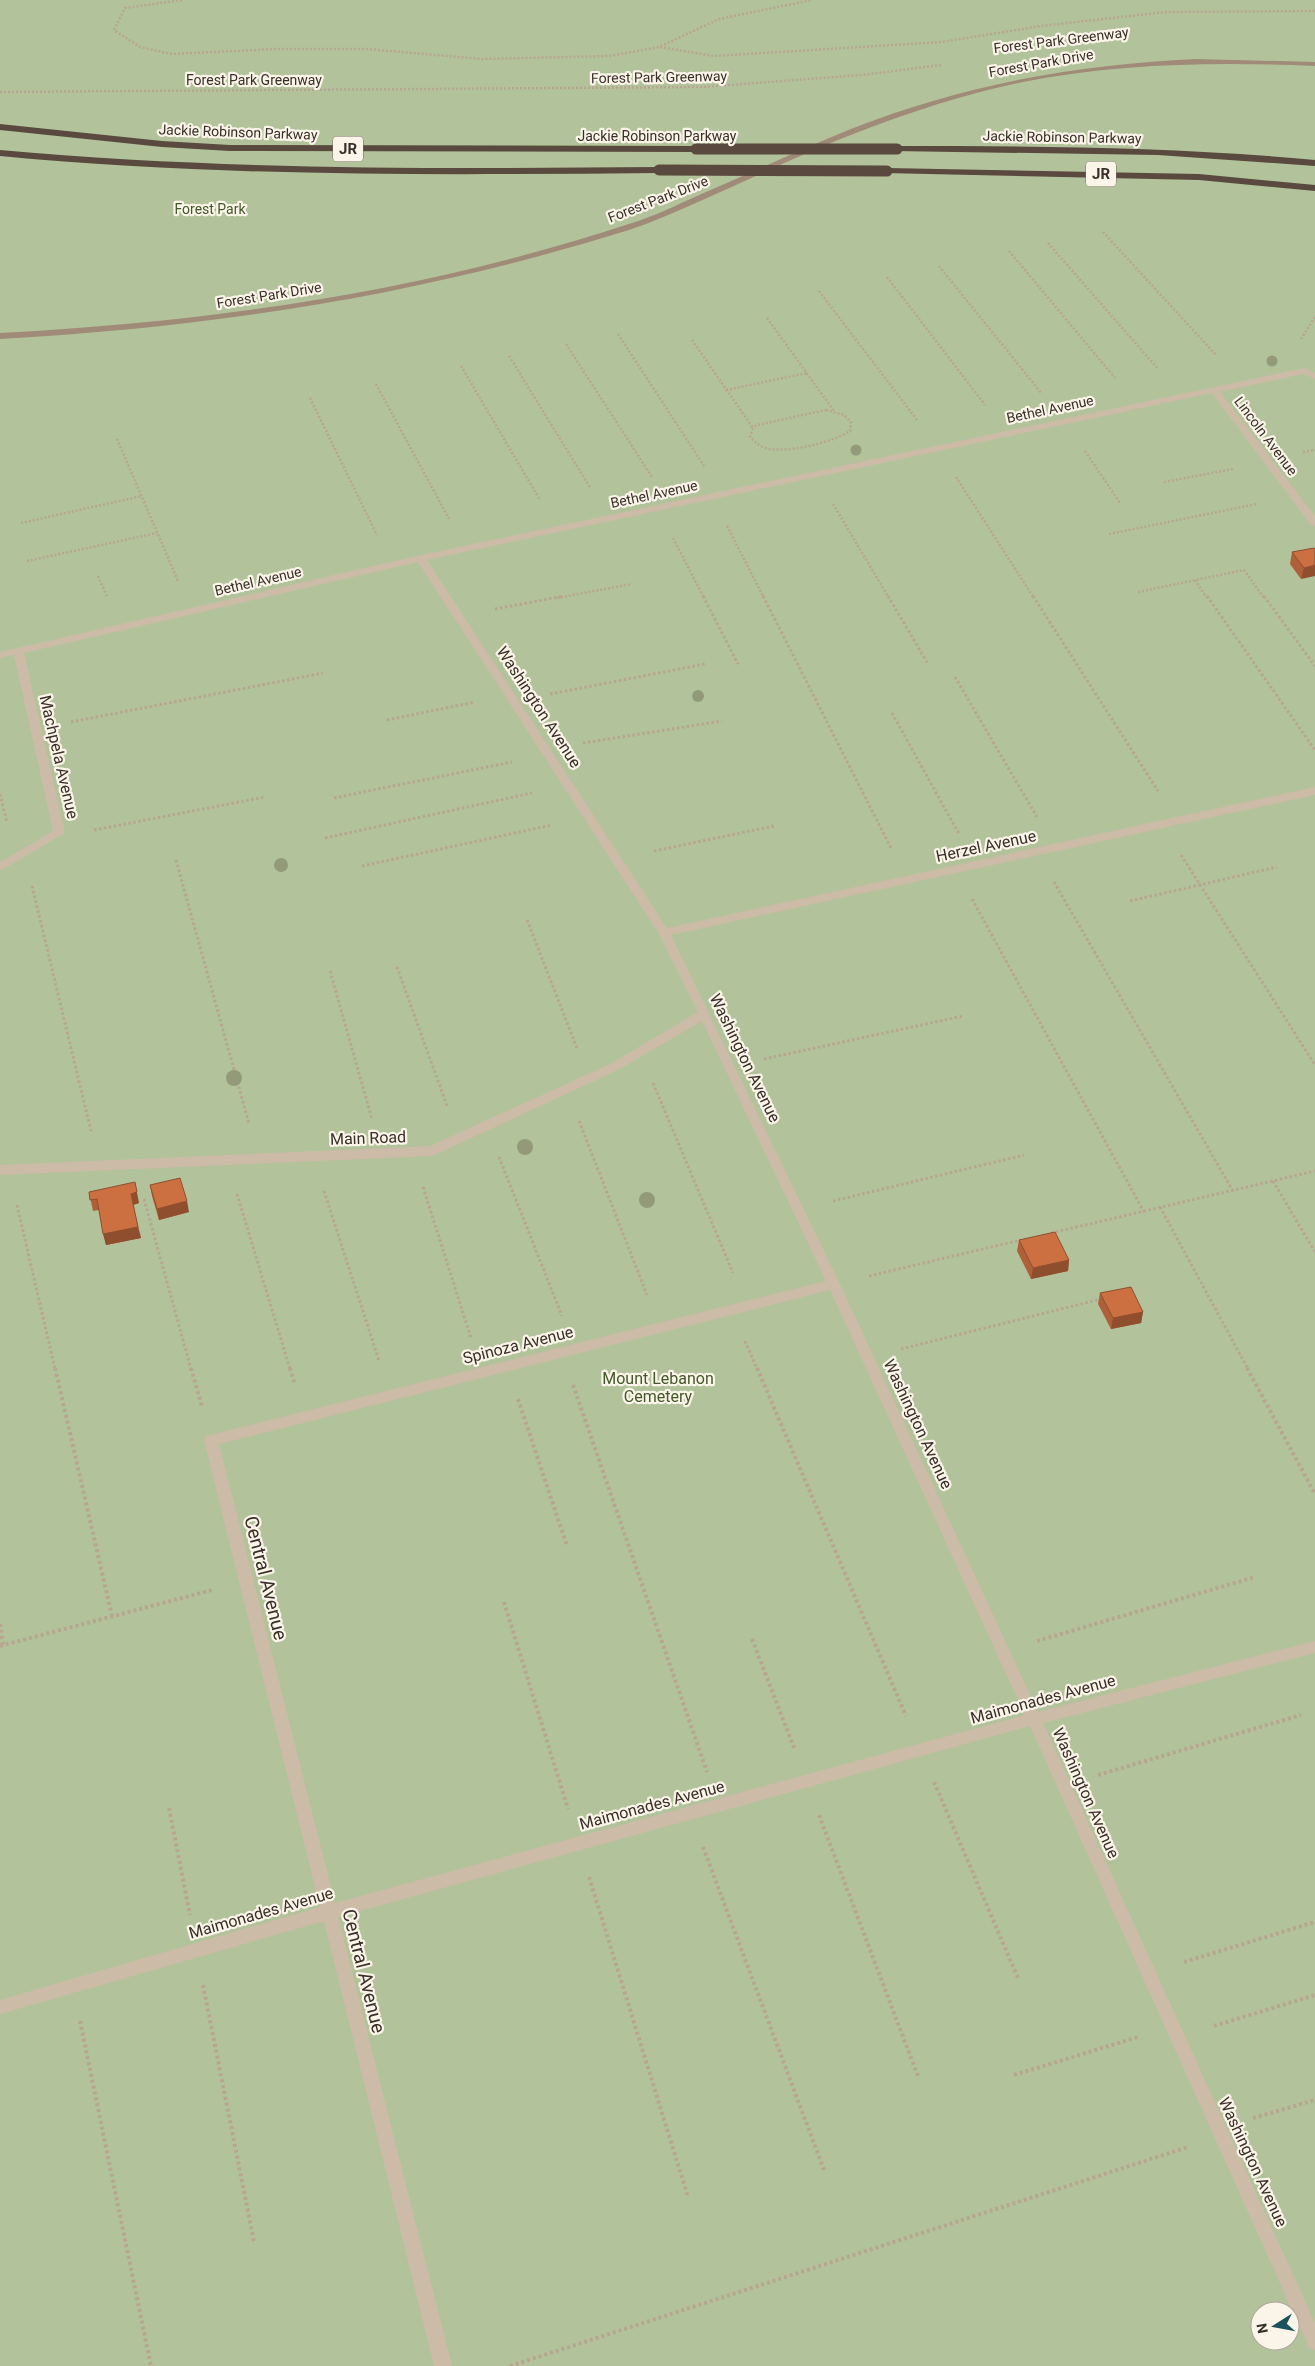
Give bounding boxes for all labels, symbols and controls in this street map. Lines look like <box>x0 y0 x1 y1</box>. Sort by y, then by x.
street label: Forest Park Greenway <box>993 24 1130 56</box>
street label: Forest Park Drive <box>987 46 1095 80</box>
street label: Forest Park Greenway <box>591 68 727 86</box>
street label: Forest Park Greenway <box>186 72 322 88</box>
street label: Jackie Robinson Parkway <box>158 121 318 143</box>
street label: Jackie Robinson Parkway <box>578 128 737 144</box>
street label: Jackie Robinson Parkway <box>982 128 1142 146</box>
road number: JR <box>333 136 363 162</box>
road number: JR <box>1086 162 1116 186</box>
street label: Forest Park Drive <box>606 173 710 225</box>
park label: Forest Park <box>174 201 246 217</box>
street label: Forest Park Drive <box>215 279 323 311</box>
street label: Bethel Avenue <box>1005 392 1095 426</box>
street label: Lincoln Avenue <box>1231 393 1301 479</box>
street label: Bethel Avenue <box>609 477 699 511</box>
street label: Bethel Avenue <box>213 563 303 599</box>
street label: Washington Avenue <box>493 643 585 771</box>
street label: Machpela Avenue <box>36 693 82 821</box>
street label: Herzel Avenue <box>934 826 1038 866</box>
street label: Washington Avenue <box>706 991 784 1125</box>
street label: Main Road <box>330 1127 406 1149</box>
street label: Spinoza Avenue <box>461 1322 575 1368</box>
street label: Washington Avenue <box>880 1356 956 1492</box>
park label: Mount Lebanon Cemetery <box>602 1369 714 1406</box>
street label: Central Avenue <box>239 1514 293 1642</box>
street label: Maimonades Avenue <box>968 1671 1118 1727</box>
street label: Washington Avenue <box>1049 1725 1123 1861</box>
street label: Maimonades Avenue <box>577 1777 727 1833</box>
street label: Maimonades Avenue <box>187 1883 335 1943</box>
street label: Central Avenue <box>337 1907 391 2035</box>
street label: Washington Avenue <box>1215 2094 1291 2230</box>
north arrow <box>1250 2301 1300 2351</box>
text: N <box>1253 2322 1271 2335</box>

